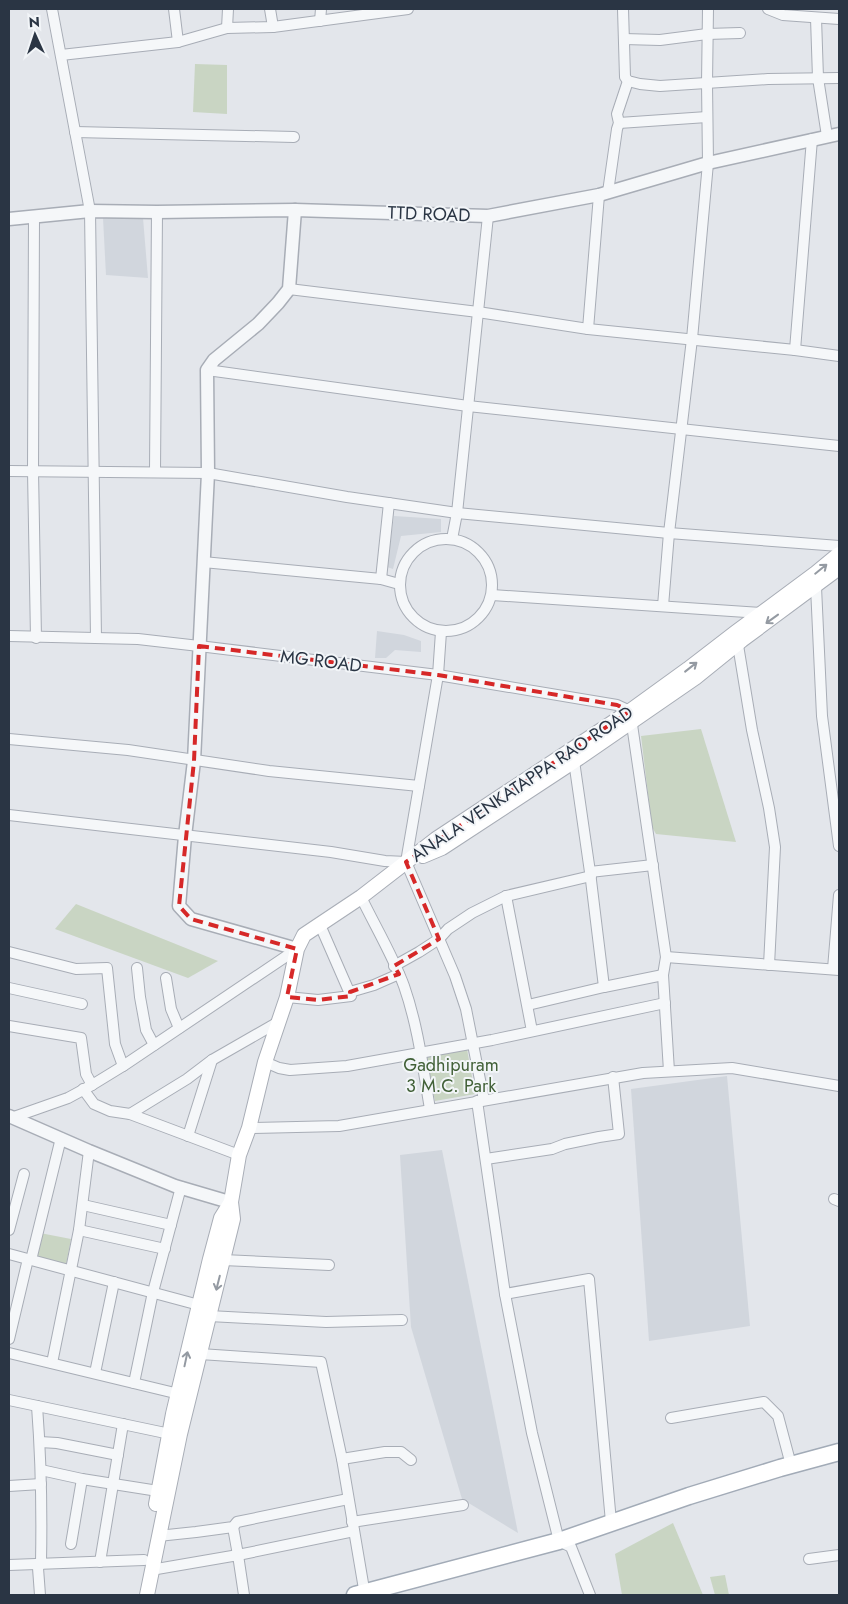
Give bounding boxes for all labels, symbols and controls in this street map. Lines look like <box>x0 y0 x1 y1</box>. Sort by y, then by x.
north arrow <box>10 10 60 60</box>
text: N <box>28 12 40 32</box>
street label: TTD ROAD <box>387 200 471 228</box>
one-way arrow <box>815 564 828 575</box>
one-way arrow <box>766 613 779 624</box>
street label: MG ROAD <box>279 643 363 679</box>
one-way arrow <box>685 661 698 672</box>
street label: ANALA VENKATAPPA RAO ROAD <box>406 700 638 868</box>
park label: Gadhipuram 3 M.C. Park <box>403 1052 499 1099</box>
one-way arrow <box>212 1275 222 1291</box>
one-way arrow <box>182 1351 191 1367</box>

